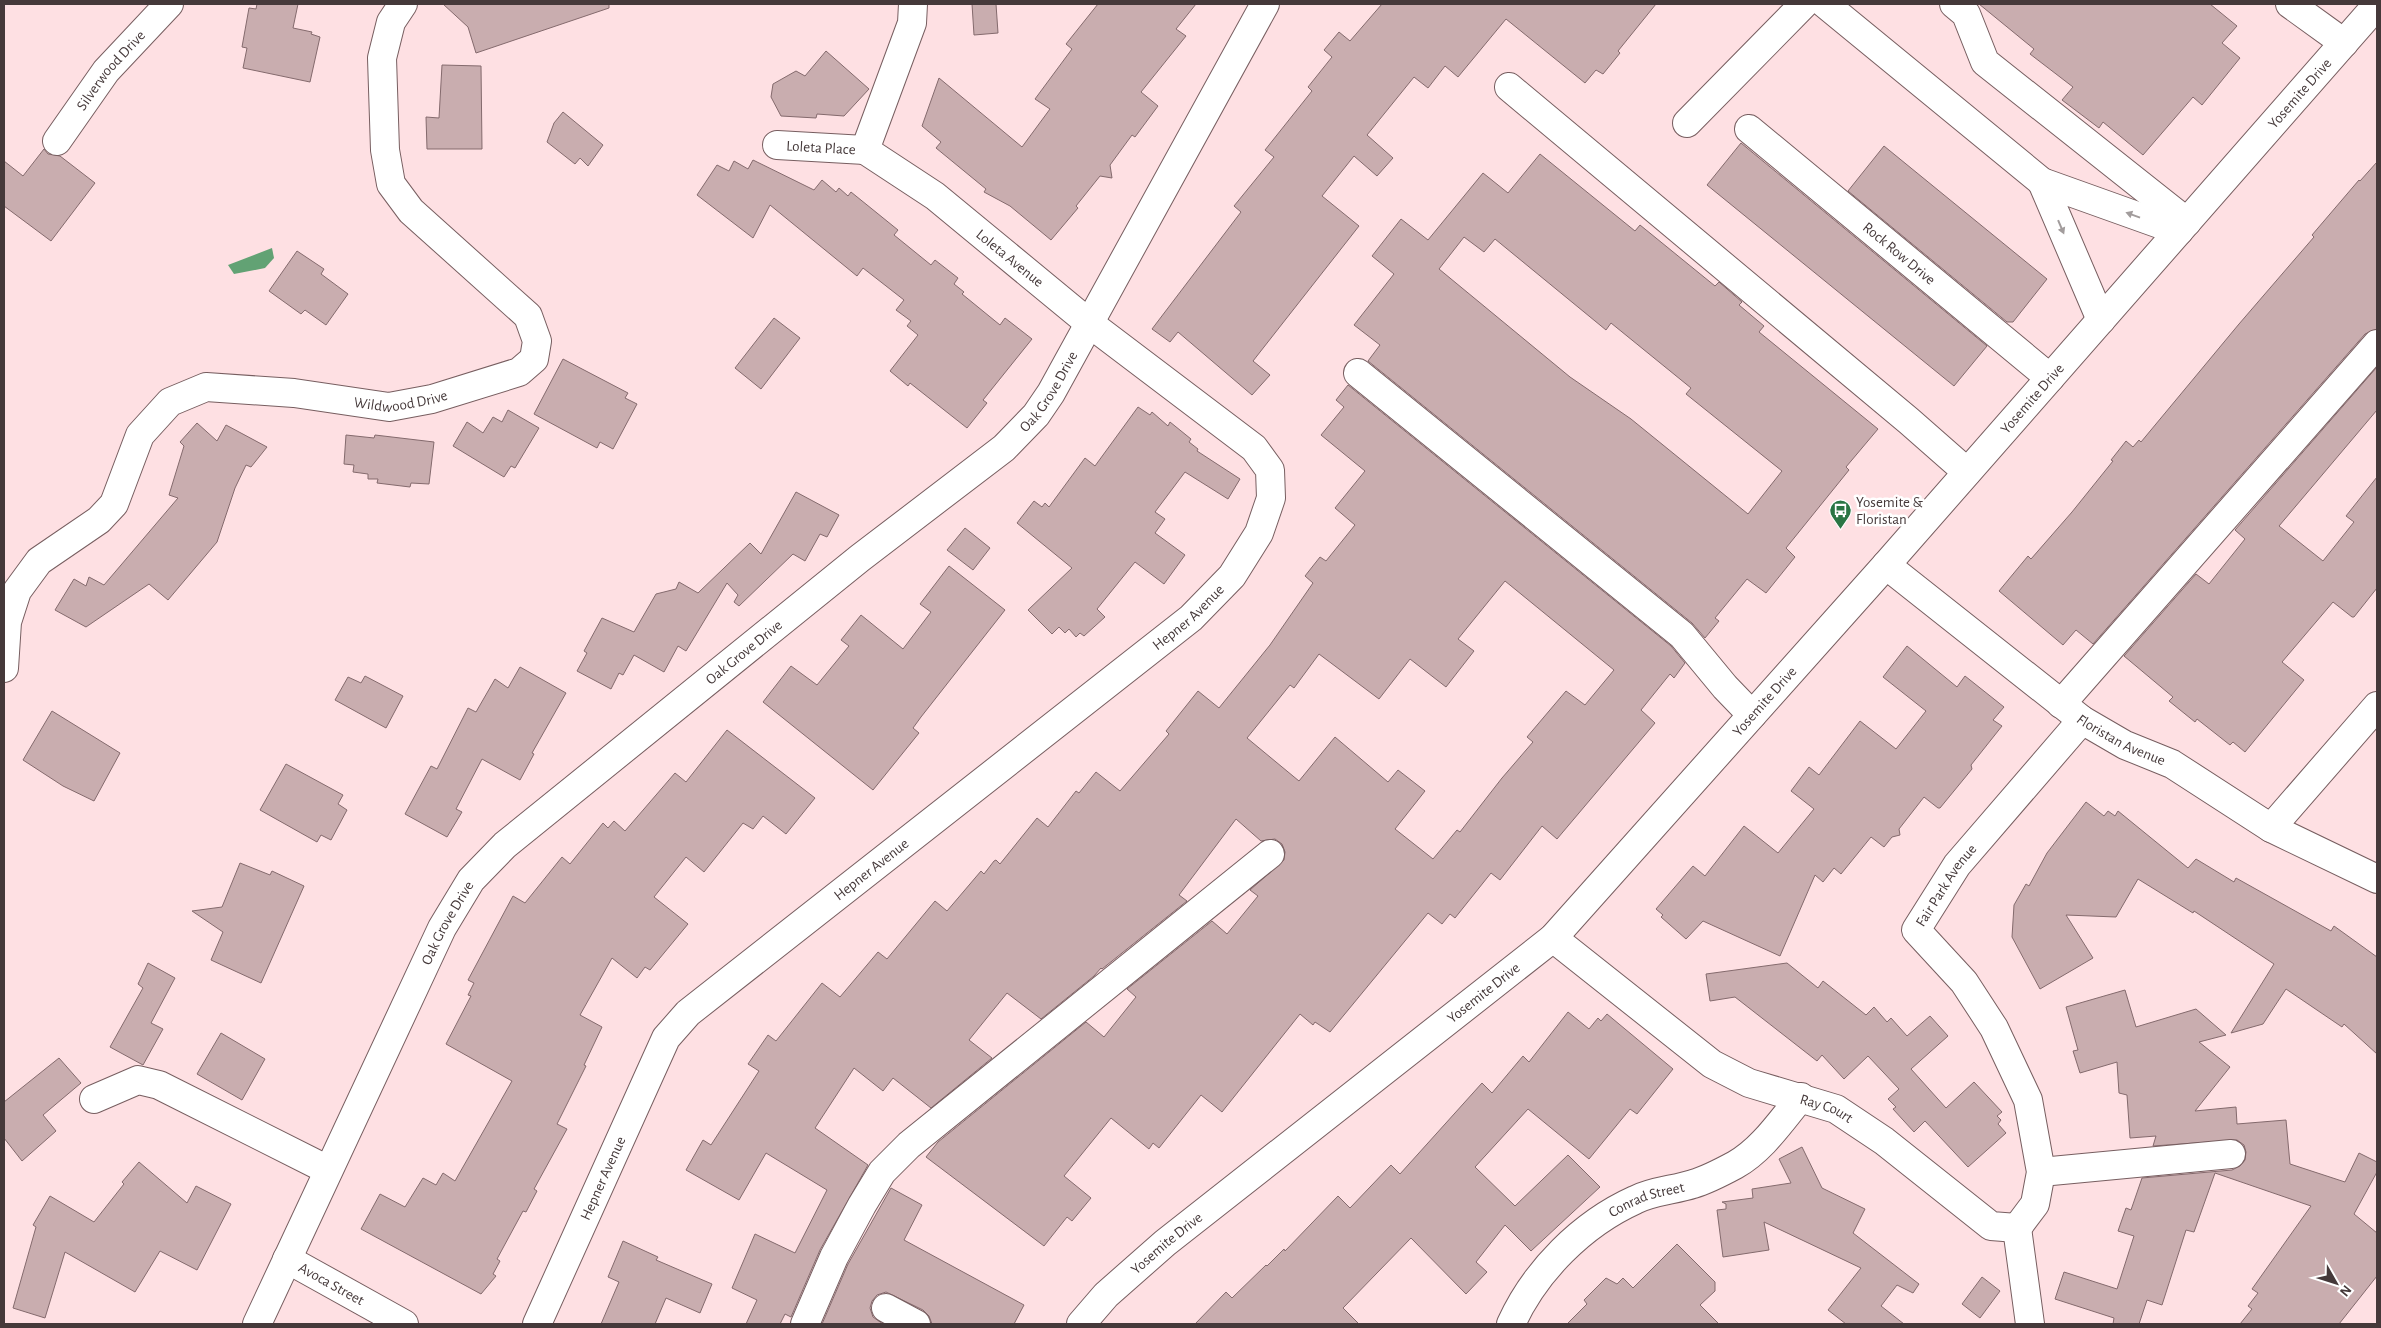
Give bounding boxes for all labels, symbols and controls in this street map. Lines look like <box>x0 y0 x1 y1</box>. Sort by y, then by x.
street label: Silverwood Drive <box>74 28 148 113</box>
street label: Yosemite Drive <box>2266 56 2335 131</box>
street label: Loleta Place <box>786 139 856 157</box>
one-way arrow <box>2125 211 2140 218</box>
street label: Rock Row Drive <box>1860 220 1938 288</box>
one-way arrow <box>2058 220 2066 234</box>
street label: Loleta Avenue <box>973 227 1046 290</box>
street label: Oak Grove Drive <box>1017 349 1080 435</box>
street label: Yosemite Drive <box>1998 361 2067 437</box>
street label: Wildwood Drive <box>353 388 449 415</box>
place label: Yosemite & Floristan <box>1856 495 1923 527</box>
bus stop icon: Yosemite & Floristan <box>1828 499 1852 530</box>
street label: Hepner Avenue <box>1150 582 1227 653</box>
street label: Oak Grove Drive <box>703 617 785 688</box>
street label: Yosemite Drive <box>1730 664 1800 739</box>
street label: Floristan Avenue <box>2074 712 2167 769</box>
street label: Hepner Avenue <box>831 836 912 903</box>
street label: Fair Park Avenue <box>1913 841 1980 929</box>
street label: Oak Grove Drive <box>419 878 477 967</box>
street label: Yosemite Drive <box>1445 960 1523 1026</box>
street label: Ray Court <box>1798 1092 1856 1126</box>
street label: Hepner Avenue <box>578 1134 629 1223</box>
street label: Conrad Street <box>1606 1180 1686 1220</box>
street label: Yosemite Drive <box>1128 1210 1205 1277</box>
north arrow <box>2311 1258 2361 1308</box>
street label: Avoca Street <box>296 1260 367 1308</box>
text: N <box>2337 1282 2354 1299</box>

